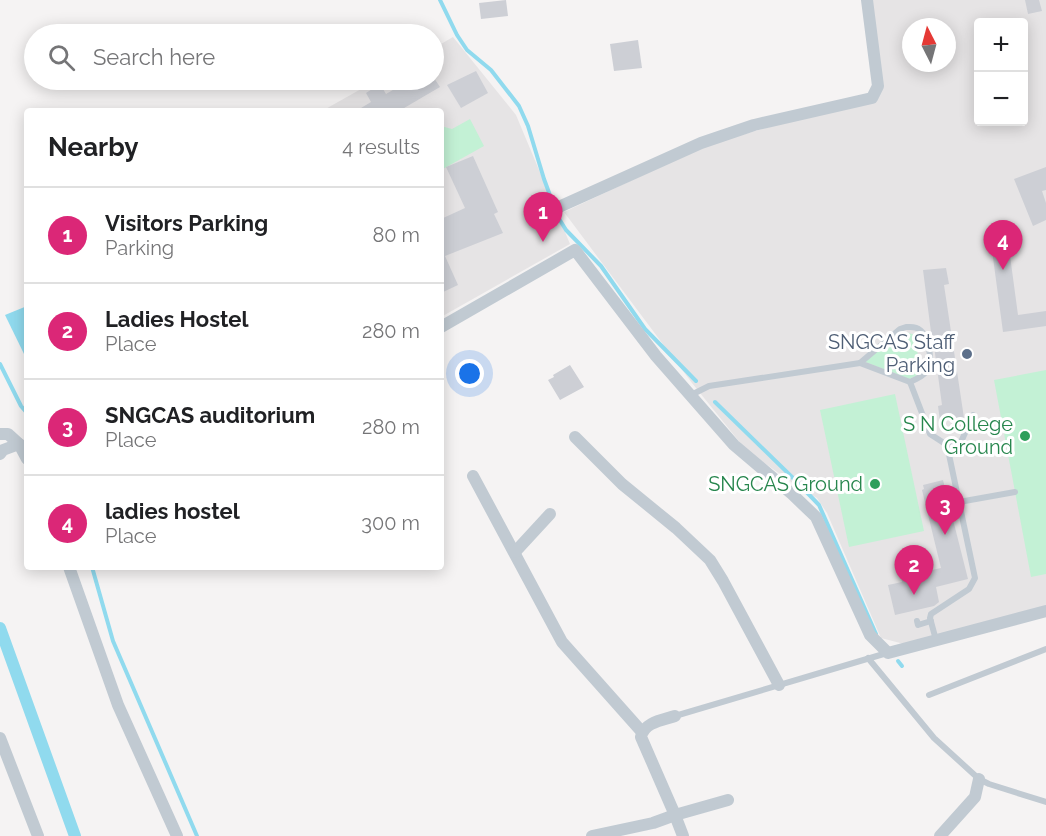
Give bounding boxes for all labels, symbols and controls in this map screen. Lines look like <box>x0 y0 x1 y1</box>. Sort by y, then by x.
north arrow <box>902 18 956 72</box>
map controls <box>974 18 1028 126</box>
button: + <box>974 18 1028 72</box>
search box <box>24 24 444 90</box>
icon: search <box>45 41 78 74</box>
text: Search here <box>93 44 215 70</box>
button: − <box>974 72 1028 126</box>
text: Nearby <box>48 132 138 162</box>
text: 4 results <box>342 135 420 159</box>
pin: 1 <box>524 192 562 242</box>
text: Visitors Parking <box>105 210 268 236</box>
pin: 4 <box>984 220 1022 270</box>
text: 1 <box>63 223 72 247</box>
text: 80 m <box>372 223 420 247</box>
text: Parking <box>105 236 174 260</box>
text: Ladies Hostel <box>105 306 248 332</box>
text: 2 <box>62 319 73 343</box>
text: 280 m <box>362 319 420 343</box>
place label: SNGCAS Staff Parking <box>828 330 955 377</box>
text: Place <box>105 332 156 356</box>
marker: SNGCAS Staff Parking <box>960 347 974 361</box>
your location <box>455 359 484 388</box>
text: SNGCAS auditorium <box>105 402 315 428</box>
place label: S N College Ground <box>903 412 1013 459</box>
text: 3 <box>62 415 73 439</box>
text: 280 m <box>362 415 420 439</box>
text: Place <box>105 428 156 452</box>
marker: S N College Ground <box>1018 429 1032 443</box>
place label: SNGCAS Ground <box>708 472 863 496</box>
marker: SNGCAS Ground <box>868 477 882 491</box>
pin: 3 <box>926 486 964 535</box>
text: ladies hostel <box>105 498 240 524</box>
text: 4 <box>62 511 73 535</box>
text: 300 m <box>361 511 420 535</box>
text: Place <box>105 524 156 548</box>
pin: 2 <box>894 546 934 595</box>

